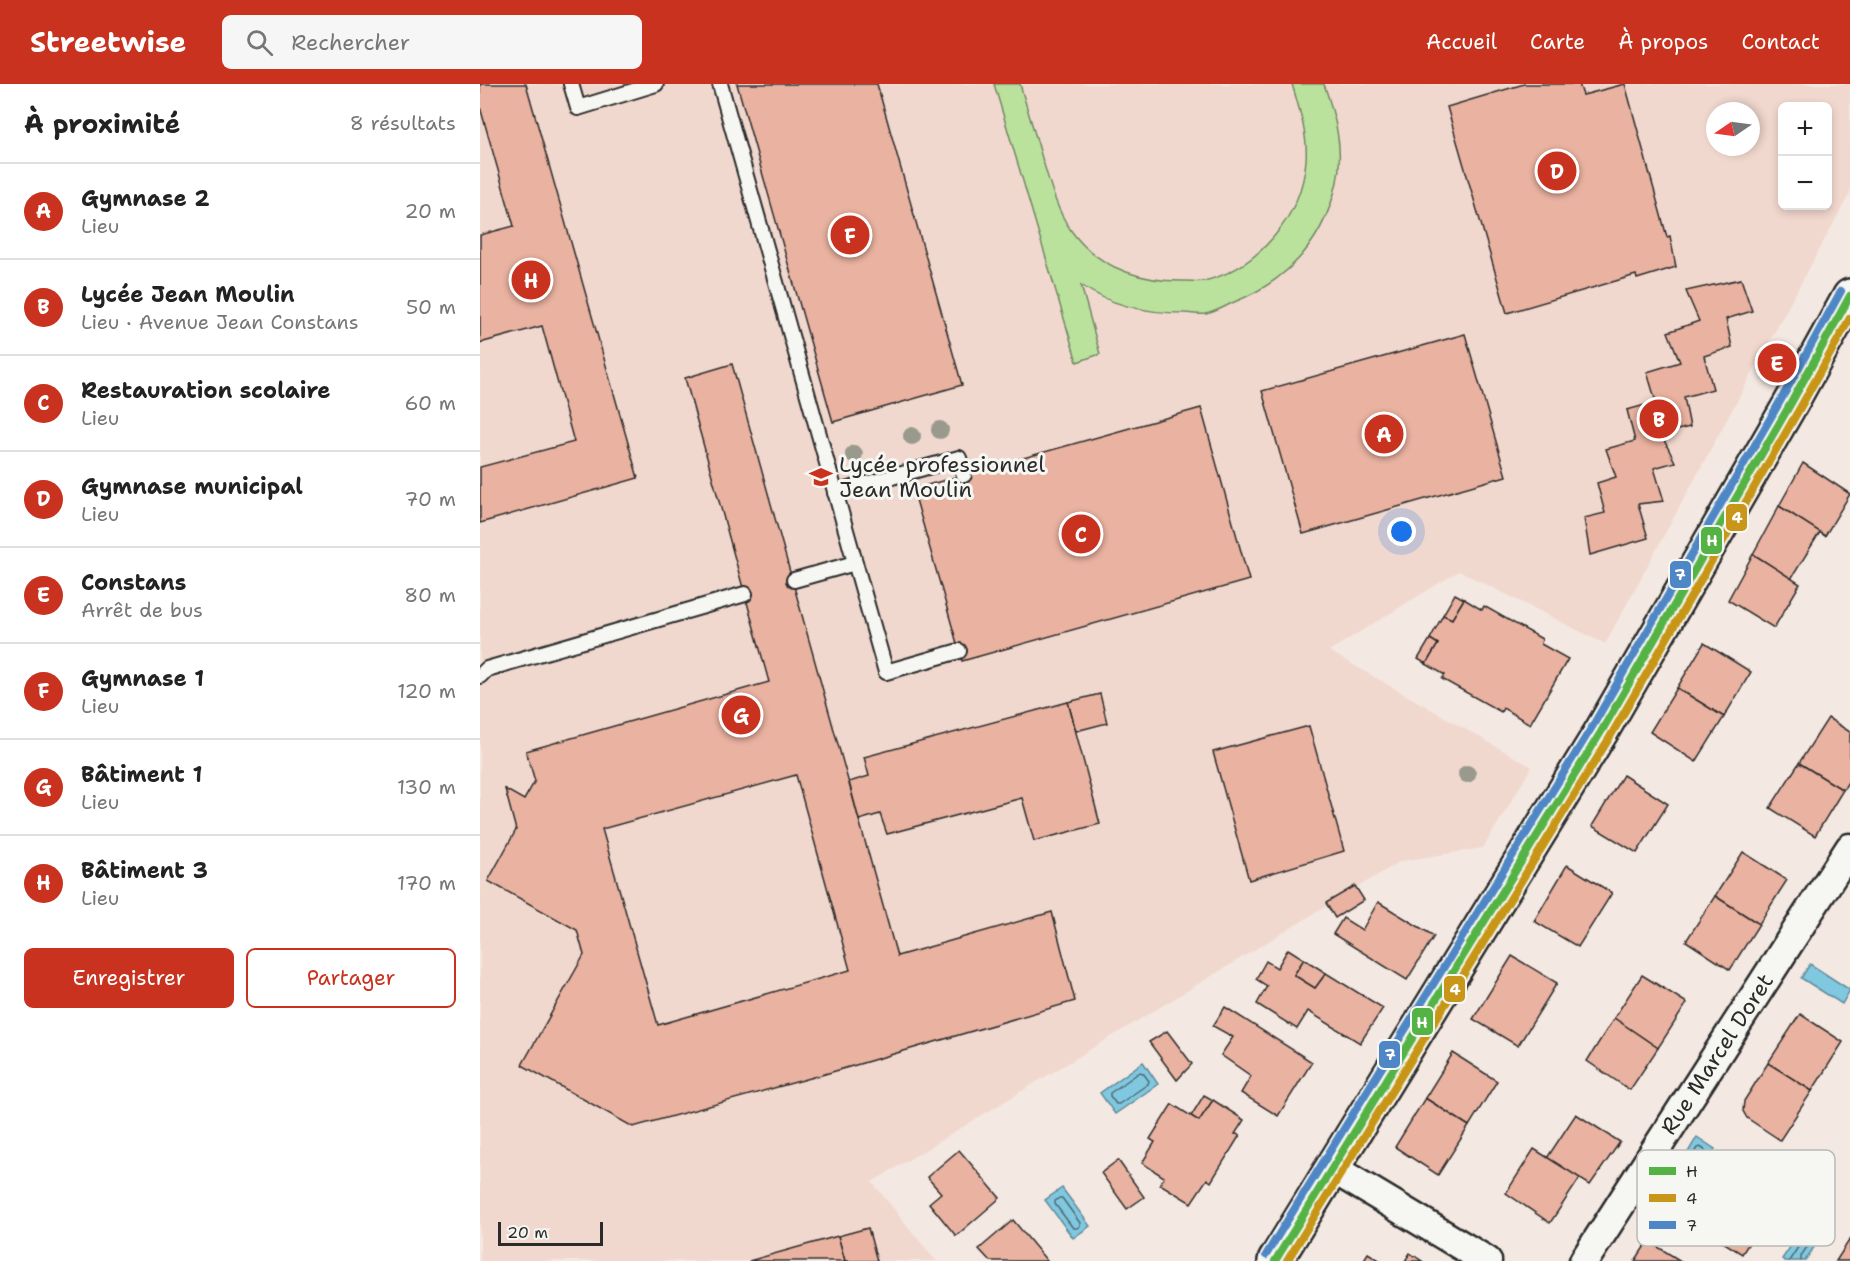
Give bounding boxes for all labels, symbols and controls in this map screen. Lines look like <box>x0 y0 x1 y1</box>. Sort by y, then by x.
search box <box>222 15 642 69</box>
text: Streetwise <box>30 23 186 61</box>
icon: search <box>243 26 276 59</box>
text: Rechercher <box>291 28 410 57</box>
text: Accueil <box>1426 28 1497 56</box>
text: Carte <box>1530 28 1585 56</box>
text: À propos <box>1618 28 1708 56</box>
text: Contact <box>1741 28 1820 56</box>
north arrow <box>1706 102 1760 156</box>
map controls <box>1778 102 1832 210</box>
button: + <box>1778 102 1832 156</box>
text: À proximité <box>24 106 180 141</box>
text: 8 résultats <box>350 110 456 136</box>
pin: D <box>1538 148 1576 194</box>
button: − <box>1778 156 1832 210</box>
text: Gymnase 2 <box>81 184 210 213</box>
text: A <box>36 198 51 224</box>
text: 20 m <box>405 198 456 224</box>
pin: F <box>830 212 869 258</box>
text: Lieu <box>81 213 119 239</box>
pin: H <box>512 258 550 302</box>
text: Lycée Jean Moulin <box>81 280 295 309</box>
text: B <box>37 294 50 320</box>
text: 50 m <box>406 294 456 320</box>
text: Lieu · Avenue Jean Constans <box>81 309 359 335</box>
pin: E <box>1758 340 1796 386</box>
text: Restauration scolaire <box>81 376 331 405</box>
text: C <box>37 390 50 416</box>
text: 60 m <box>404 390 456 416</box>
pin: B <box>1640 396 1678 442</box>
text: Lieu <box>81 405 119 431</box>
pin: A <box>1364 412 1404 456</box>
place label: Lycée professionnel Jean Moulin <box>839 450 1046 504</box>
school or university icon: Lycée professionnel Jean Moulin <box>808 464 834 490</box>
text: Gymnase municipal <box>81 472 303 501</box>
text: D <box>36 486 51 512</box>
text: 70 m <box>404 486 456 512</box>
text: Lieu <box>81 501 119 527</box>
line badge: 4 <box>1725 503 1748 532</box>
text: 4 <box>1731 507 1743 528</box>
pin: C <box>1062 512 1100 556</box>
your location <box>1387 517 1416 546</box>
line badge: H <box>1700 526 1723 555</box>
text: H <box>1706 530 1718 551</box>
line badge: 7 <box>1669 560 1692 589</box>
text: 7 <box>1674 564 1686 585</box>
text: Constans <box>81 568 186 597</box>
text: E <box>37 582 50 608</box>
text: 80 m <box>404 582 456 608</box>
text: Arrêt de bus <box>81 597 203 623</box>
text: Gymnase 1 <box>81 664 204 693</box>
text: F <box>38 678 49 704</box>
text: 120 m <box>397 678 456 704</box>
pin: G <box>722 692 760 738</box>
text: Lieu <box>81 693 119 719</box>
text: Bâtiment 1 <box>81 760 202 789</box>
text: G <box>35 774 52 800</box>
text: 130 m <box>397 774 456 800</box>
text: Lieu <box>81 789 119 815</box>
text: Bâtiment 3 <box>81 856 208 885</box>
text: H <box>36 870 51 896</box>
text: 170 m <box>397 870 456 896</box>
text: Lieu <box>81 885 119 911</box>
button: Enregistrer <box>24 948 234 1008</box>
button: Partager <box>246 948 456 1008</box>
street label: Rue Marcel Doret <box>1654 968 1780 1140</box>
line badge: 4 <box>1443 975 1466 1003</box>
text: 4 <box>1449 979 1461 1000</box>
line badge: H <box>1411 1007 1434 1036</box>
text: H <box>1416 1012 1428 1033</box>
line badge: 7 <box>1378 1040 1401 1069</box>
text: 7 <box>1384 1044 1396 1065</box>
legend <box>1637 1150 1835 1246</box>
text: H <box>1686 1161 1698 1182</box>
text: 4 <box>1686 1188 1697 1209</box>
text: 7 <box>1686 1215 1697 1236</box>
scale bar <box>498 1219 603 1246</box>
text: 20 m <box>507 1222 548 1243</box>

